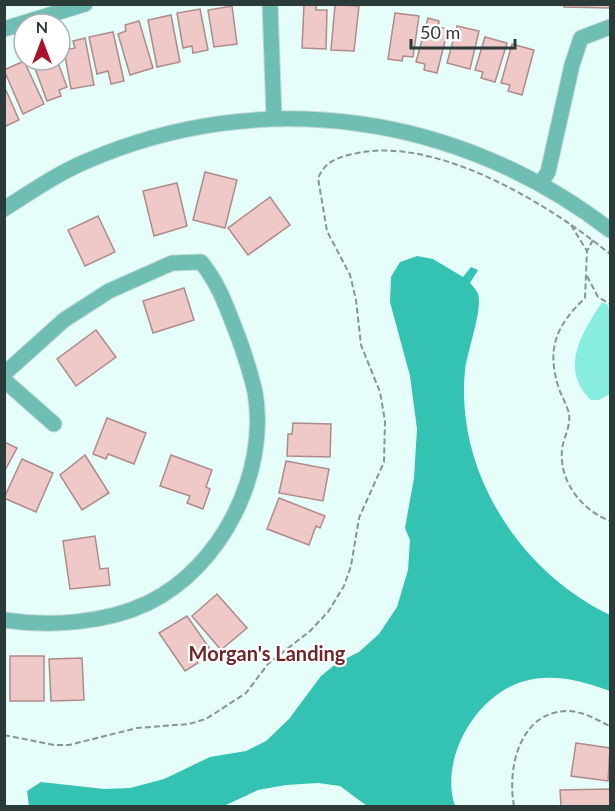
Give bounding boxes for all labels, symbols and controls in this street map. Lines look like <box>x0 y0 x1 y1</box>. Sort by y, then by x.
north arrow <box>12 12 72 72</box>
scale bar <box>411 12 514 50</box>
text: N <box>36 17 48 36</box>
text: 50 m <box>420 21 460 43</box>
district label: Morgan's Landing <box>189 641 346 665</box>

